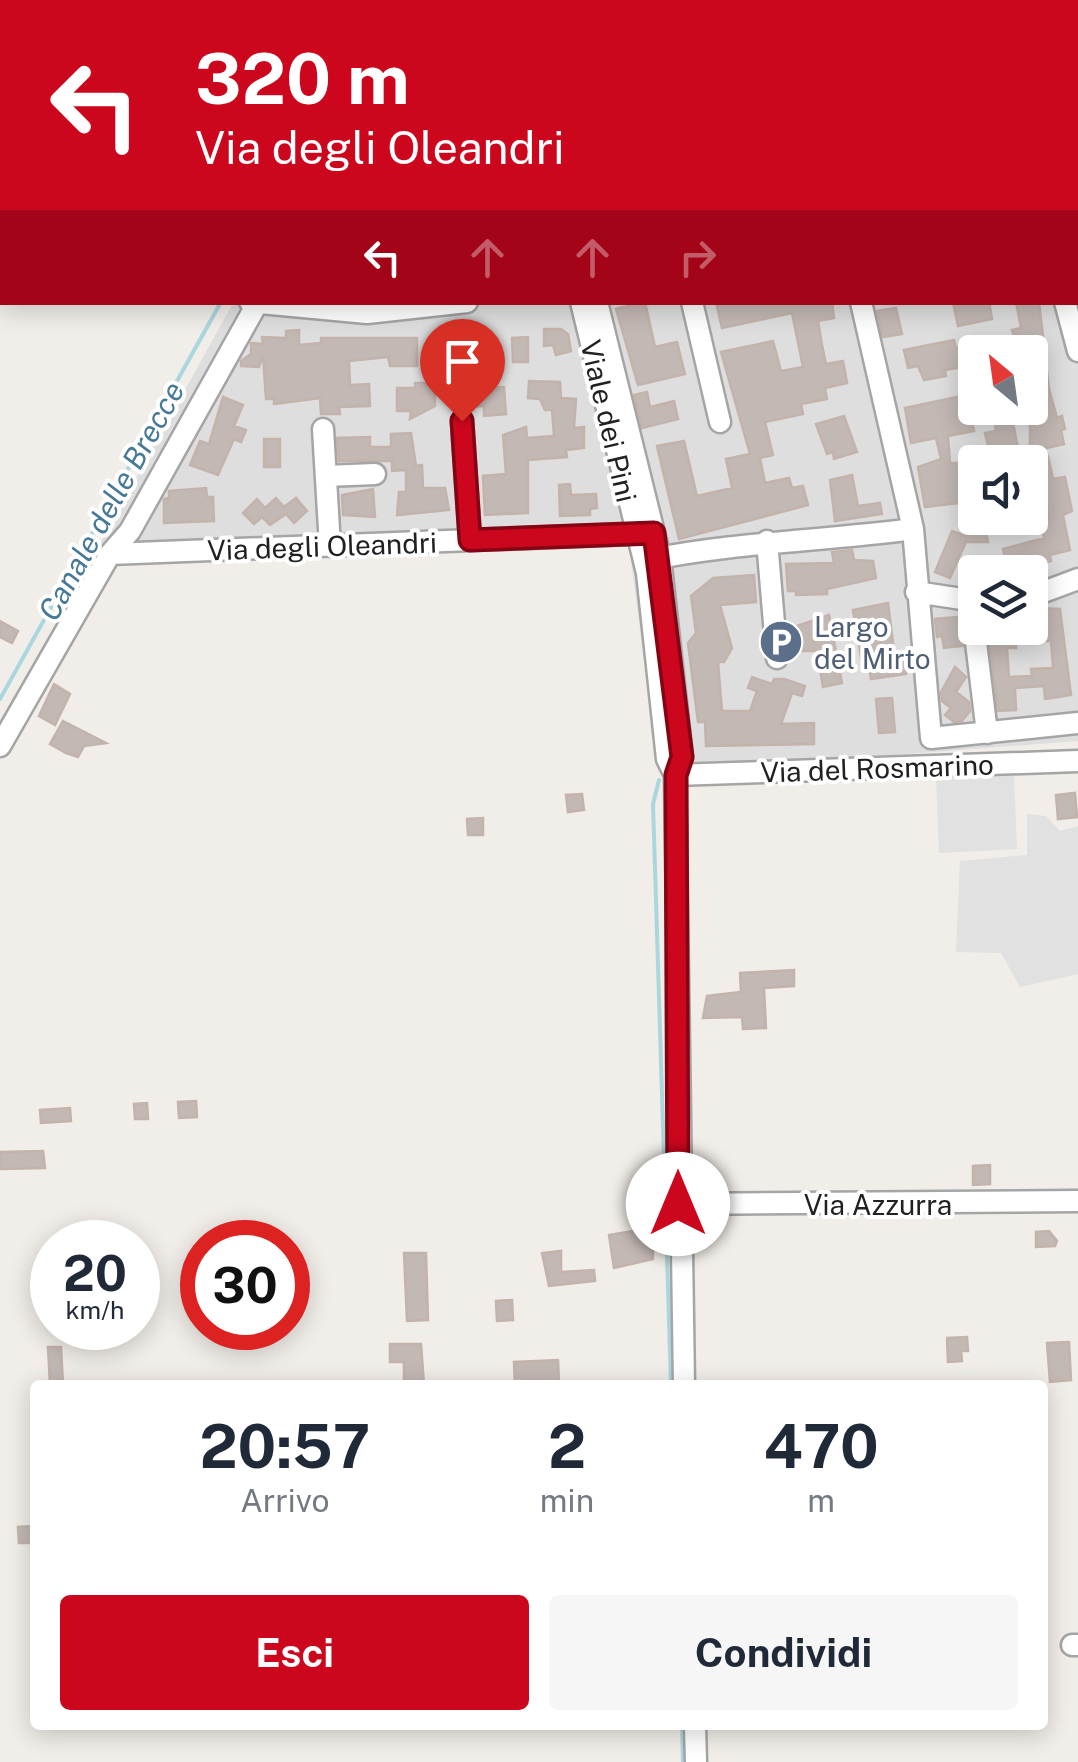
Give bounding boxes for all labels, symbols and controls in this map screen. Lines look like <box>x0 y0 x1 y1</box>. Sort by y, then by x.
text: 320 m <box>195 37 410 120</box>
icon: left <box>30 40 160 170</box>
text: Via degli Oleandri <box>195 121 564 174</box>
icon: left <box>355 230 410 285</box>
icon: ahead <box>460 230 515 285</box>
icon: ahead <box>565 230 620 285</box>
icon: right <box>670 230 725 285</box>
pin <box>420 319 505 422</box>
icon: arrive <box>435 334 490 389</box>
north arrow <box>958 335 1048 425</box>
map controls <box>958 335 1048 645</box>
street label: Viale dei Pini <box>574 337 644 505</box>
water label: Canale delle Brecce <box>30 375 192 627</box>
button: sound <box>958 445 1048 535</box>
street label: Via degli Oleandri <box>207 525 437 567</box>
button: layers <box>958 555 1048 645</box>
place label: Largo del Mirto <box>814 610 931 675</box>
parking icon: Largo del Mirto <box>758 619 804 665</box>
street label: Via del Rosmarino <box>760 747 994 789</box>
position arrow <box>626 1152 730 1256</box>
street label: Via Azzurra <box>804 1188 952 1221</box>
speed limit sign: 30 <box>180 1220 310 1350</box>
text: 20 <box>63 1243 127 1302</box>
text: km/h <box>66 1295 124 1325</box>
text: 20:57 <box>199 1411 370 1482</box>
text: 2 <box>548 1411 586 1482</box>
text: 470 <box>764 1411 879 1482</box>
text: Arrivo <box>240 1482 330 1519</box>
text: min <box>540 1482 594 1519</box>
text: m <box>807 1482 835 1519</box>
button: Esci <box>60 1595 529 1710</box>
button: Condividi <box>549 1595 1018 1710</box>

